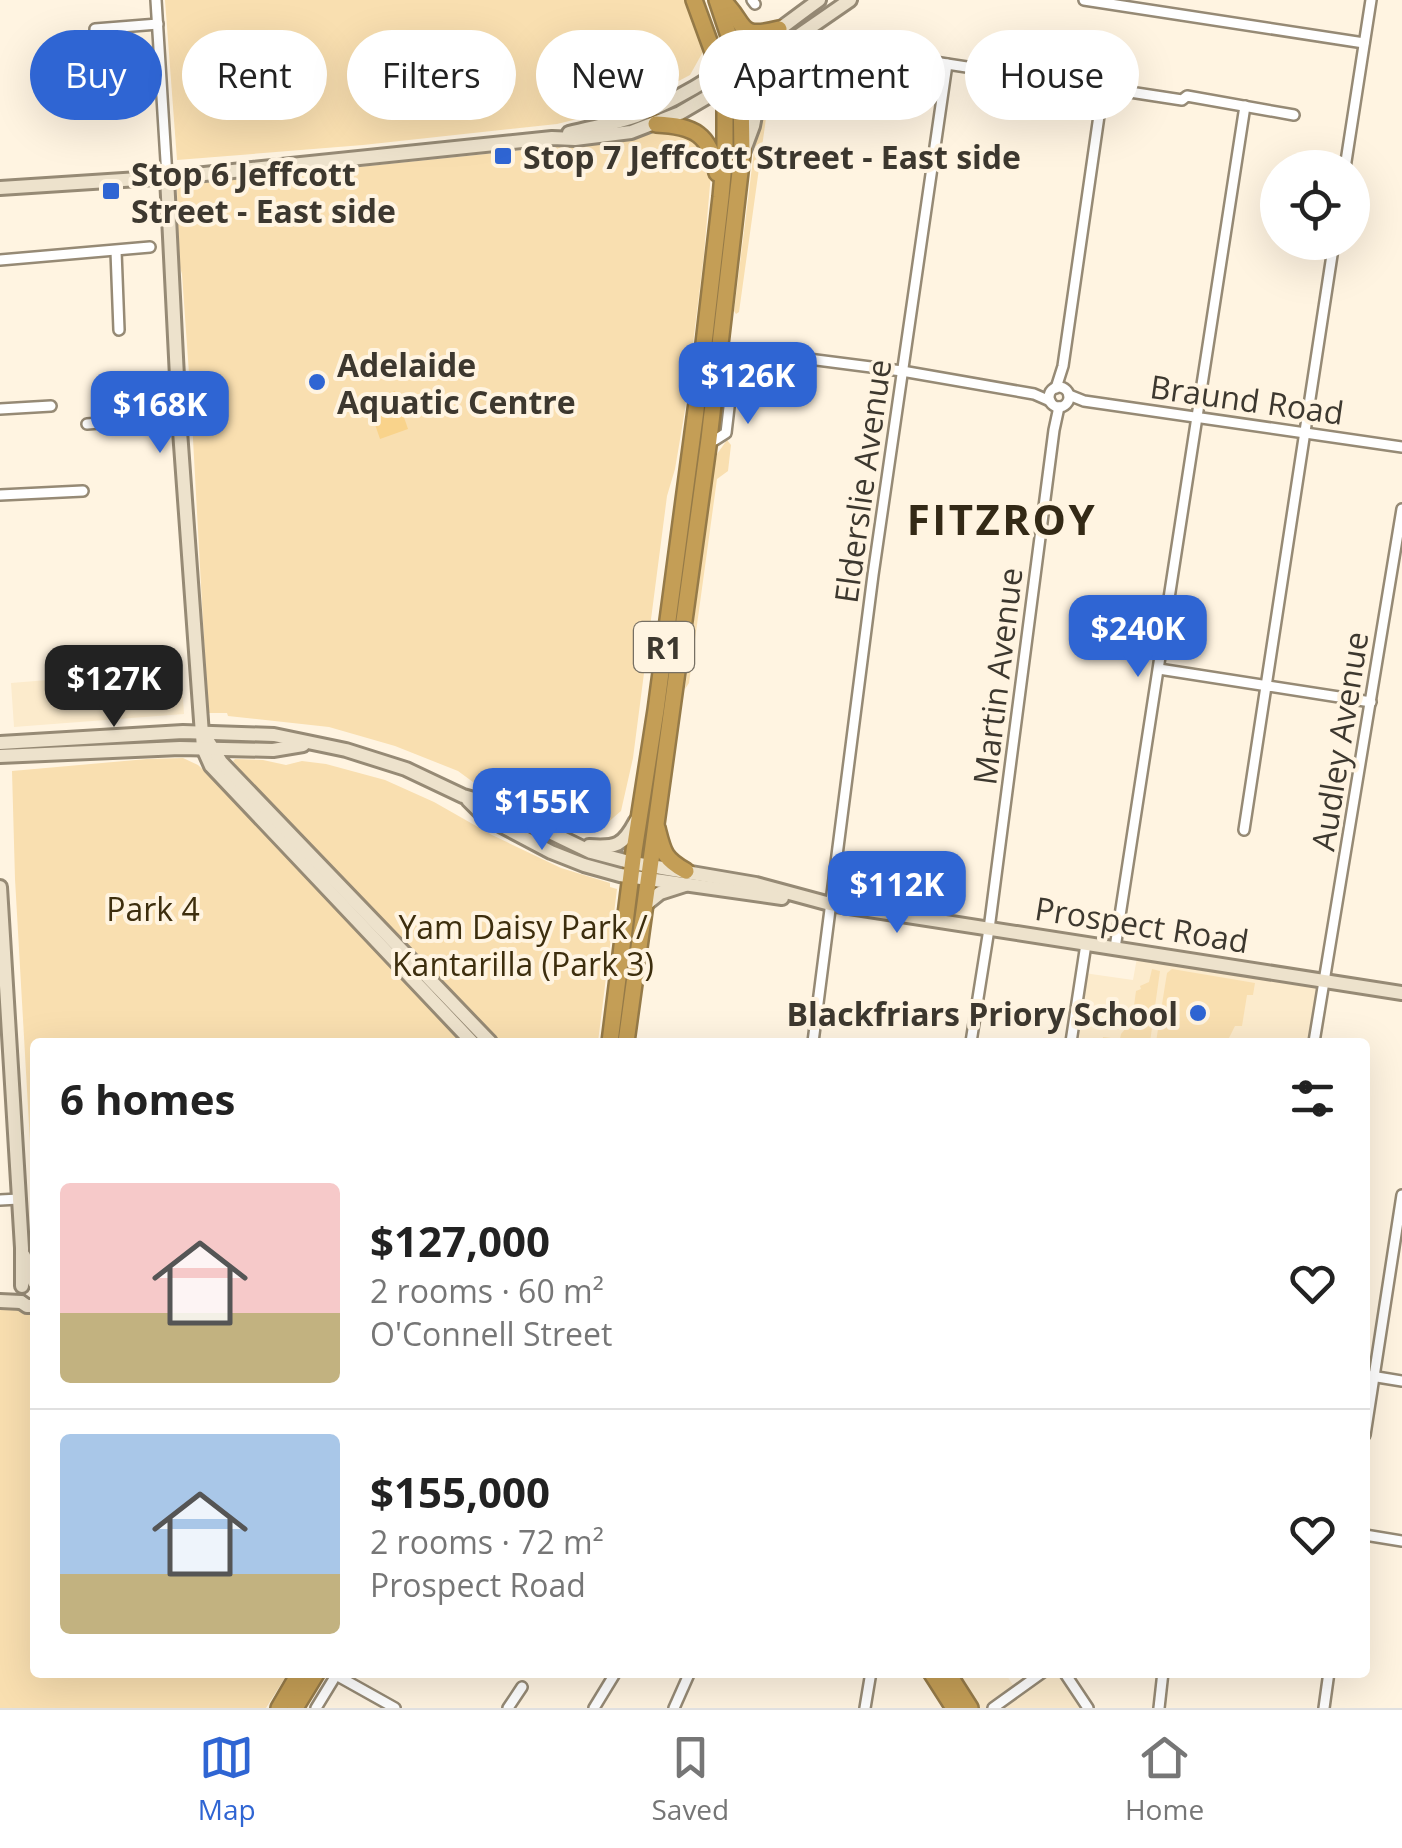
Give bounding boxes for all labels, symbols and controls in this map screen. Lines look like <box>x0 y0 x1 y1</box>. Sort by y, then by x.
chip: Buy <box>30 30 162 120</box>
chip: Rent <box>182 30 327 120</box>
chip: Filters <box>347 30 516 120</box>
chip: New <box>536 30 679 120</box>
chip: Apartment <box>699 30 945 120</box>
chip: House <box>965 30 1139 120</box>
place label: Stop 7 Jeffcott Street - East side <box>523 135 1021 178</box>
marker: Stop 7 Jeffcott Street - East side <box>492 145 514 167</box>
map controls <box>1260 150 1370 260</box>
button: locate <box>1260 150 1370 260</box>
place label: Stop 6 Jeffcott Street - East side <box>131 152 396 232</box>
marker: Stop 6 Jeffcott Street - East side <box>100 180 122 202</box>
pin: $126K <box>678 342 818 427</box>
place label: Adelaide Aquatic Centre <box>337 343 576 423</box>
text: $126K <box>701 353 795 396</box>
street label: Elderslie Avenue <box>824 356 900 606</box>
street label: Braund Road <box>1147 364 1347 434</box>
pin: $168K <box>90 371 230 456</box>
marker: Adelaide Aquatic Centre <box>306 371 328 393</box>
text: $168K <box>113 382 207 425</box>
district label: FITZROY <box>907 490 1097 547</box>
street label: Martin Avenue <box>962 565 1032 787</box>
pin: $240K <box>1068 595 1208 680</box>
text: $240K <box>1091 606 1185 649</box>
road number: R1 <box>634 622 694 672</box>
street label: Audley Avenue <box>1300 628 1378 854</box>
pin: $127K <box>44 645 184 730</box>
text: $127K <box>67 656 161 699</box>
pin: $155K <box>472 768 612 853</box>
text: $155K <box>495 779 589 822</box>
pin: $112K <box>827 851 967 936</box>
text: $112K <box>850 862 944 905</box>
street label: Prospect Road <box>1032 886 1252 962</box>
park label: Park 4 <box>106 887 200 930</box>
park label: Yam Daisy Park / Kantarilla (Park 3) <box>392 905 654 985</box>
place label: Blackfriars Priory School <box>787 992 1178 1035</box>
marker: Blackfriars Priory School <box>1187 1002 1209 1024</box>
text: 6 homes <box>60 1070 235 1127</box>
icon: filters <box>1285 1071 1340 1126</box>
text: $127,000 <box>370 1212 550 1269</box>
icon: home <box>140 1223 260 1343</box>
icon: heart <box>1285 1256 1340 1311</box>
text: 2 rooms · 60 m² <box>370 1269 604 1312</box>
text: O'Connell Street <box>370 1312 612 1355</box>
text: $155,000 <box>370 1463 550 1520</box>
icon: home <box>140 1474 260 1594</box>
icon: heart <box>1285 1507 1340 1562</box>
text: 2 rooms · 72 m² <box>370 1520 604 1563</box>
text: Prospect Road <box>370 1563 586 1606</box>
tab: Map <box>198 1730 256 1828</box>
tab: Saved <box>651 1730 729 1828</box>
tab: Home <box>1125 1730 1204 1828</box>

